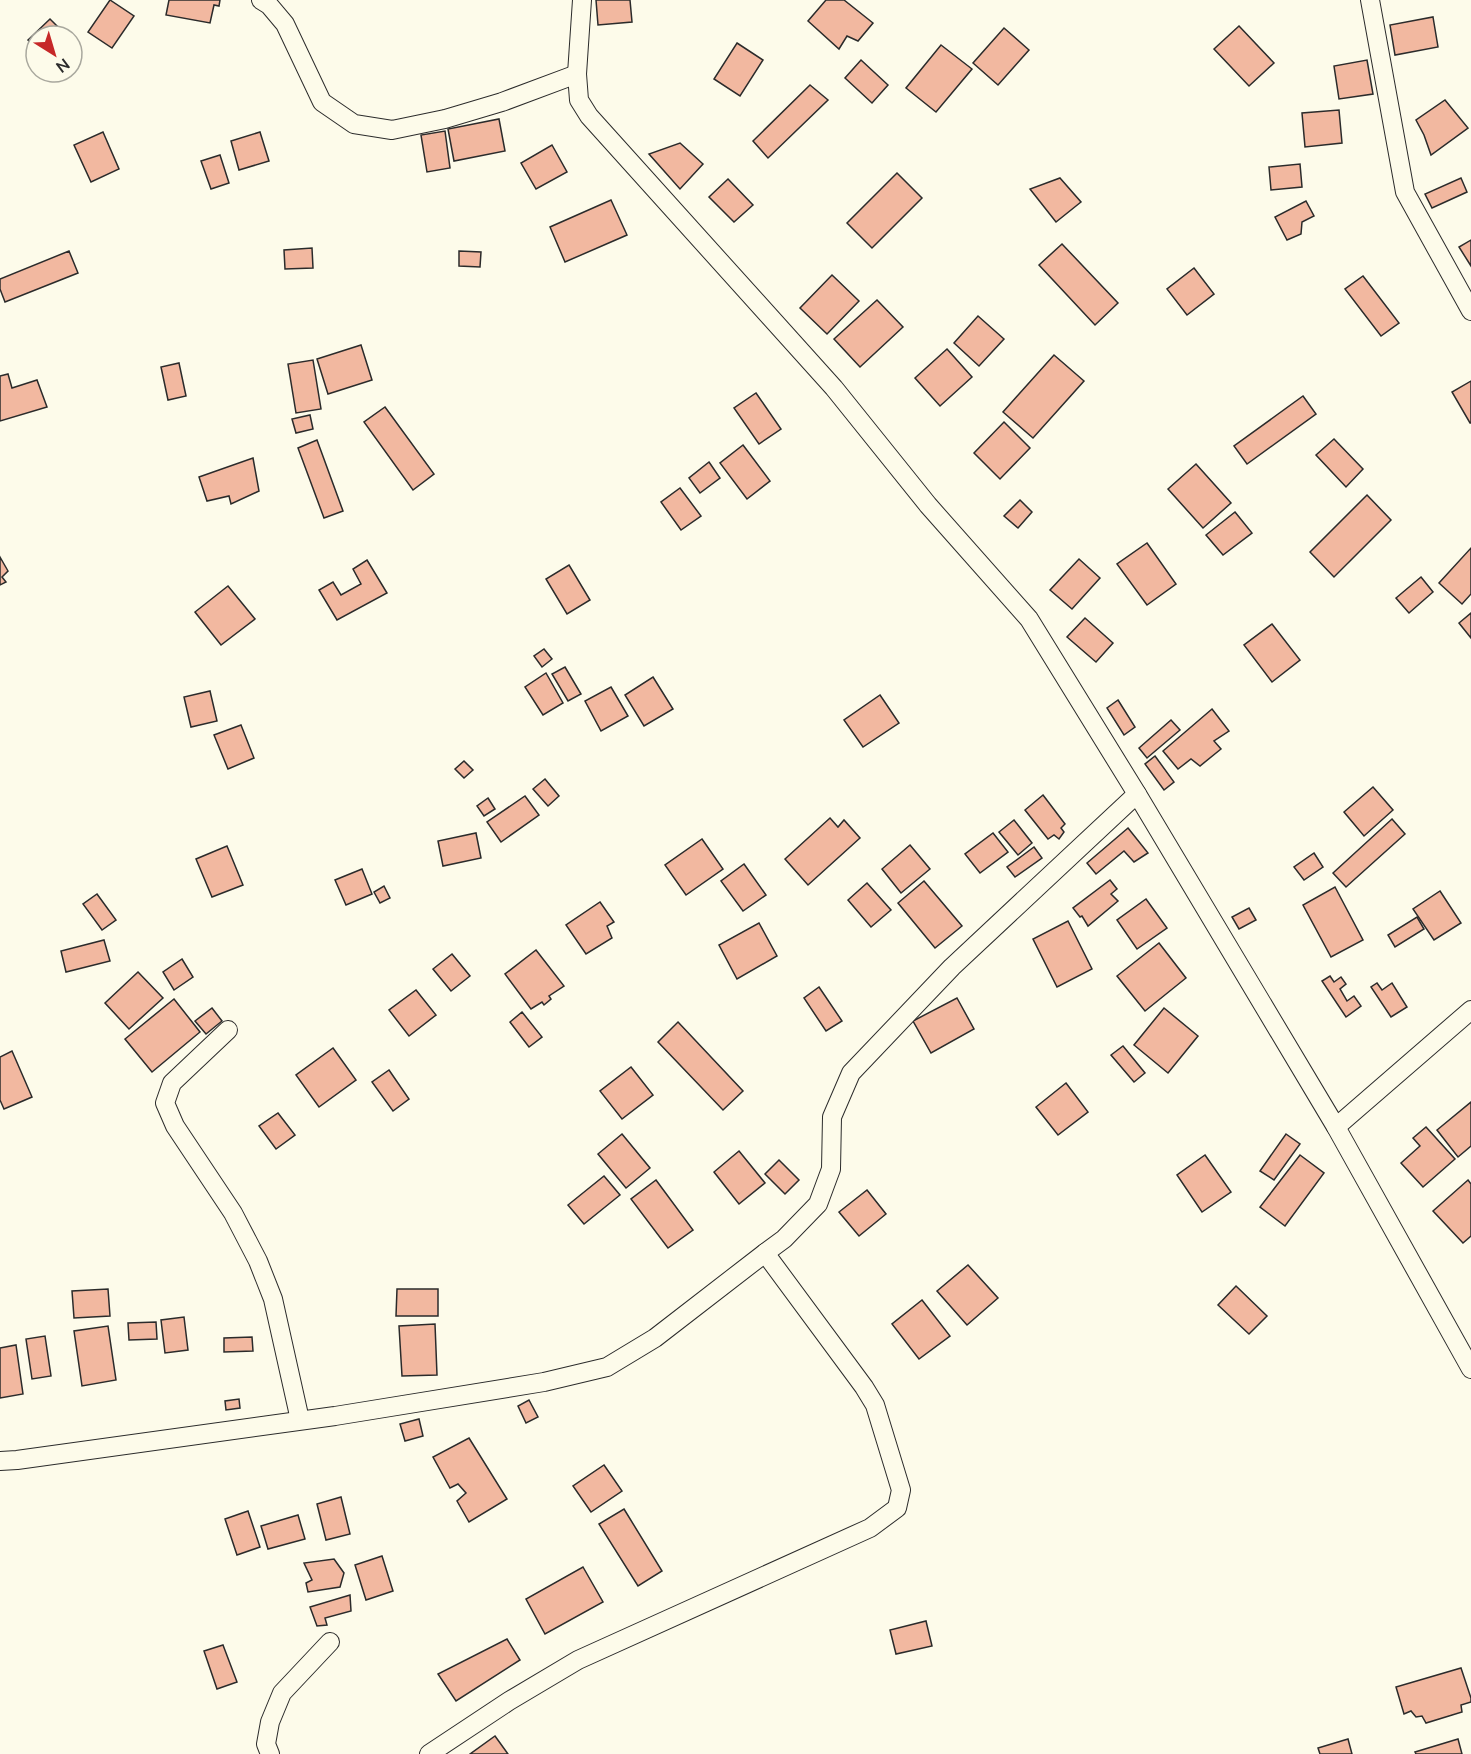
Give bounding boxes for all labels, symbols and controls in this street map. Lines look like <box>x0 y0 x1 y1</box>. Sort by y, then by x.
north arrow <box>24 24 84 84</box>
text: N <box>51 53 74 78</box>

